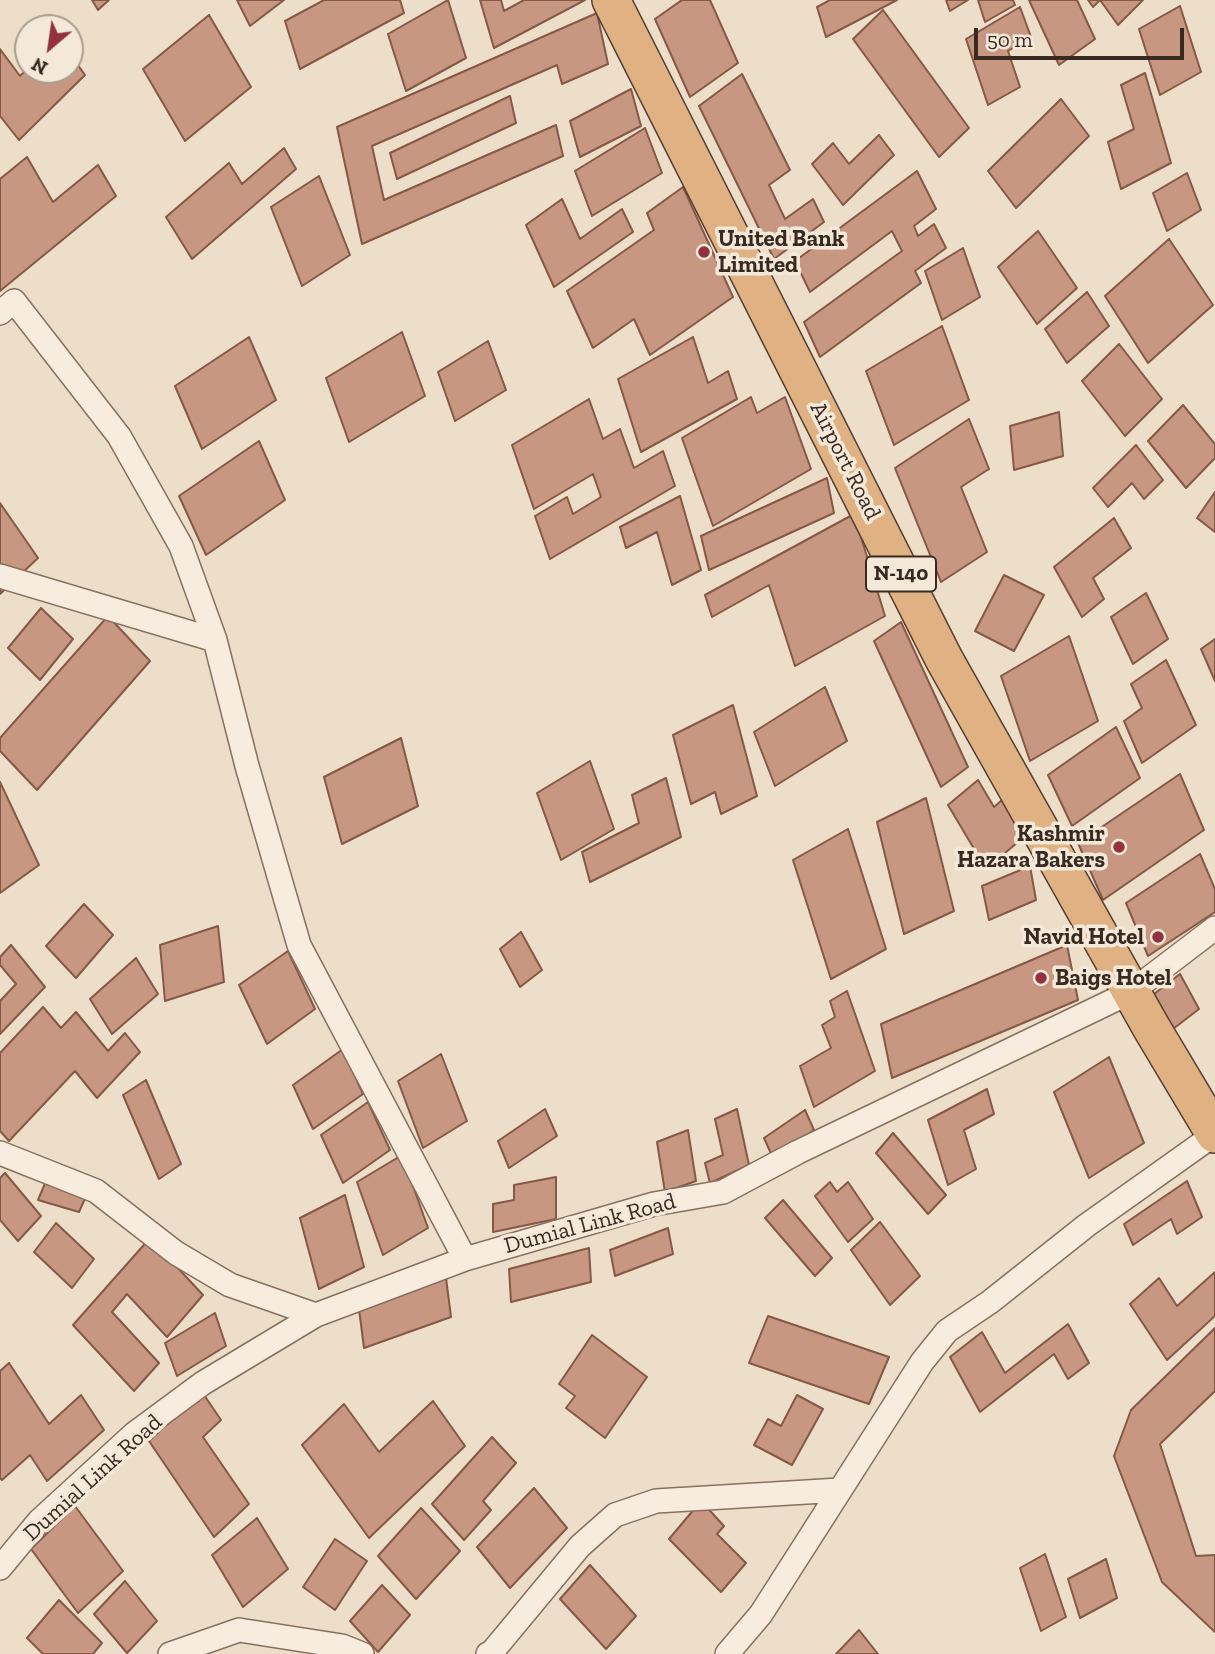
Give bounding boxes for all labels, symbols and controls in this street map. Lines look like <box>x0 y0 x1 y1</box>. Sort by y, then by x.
north arrow <box>14 14 84 84</box>
scale bar <box>977 14 1187 58</box>
text: 50 m <box>987 27 1033 52</box>
text: N <box>28 52 51 80</box>
place label: United Bank Limited <box>718 225 844 279</box>
marker: United Bank Limited <box>696 244 712 260</box>
street label: Airport Road <box>804 398 886 524</box>
road number: N-140 <box>866 556 936 592</box>
place label: Kashmir Hazara Bakers <box>957 820 1105 874</box>
marker: Kashmir Hazara Bakers <box>1111 839 1127 855</box>
place label: Navid Hotel <box>1024 923 1144 951</box>
marker: Navid Hotel <box>1150 929 1166 945</box>
place label: Baigs Hotel <box>1055 964 1172 992</box>
marker: Baigs Hotel <box>1033 970 1049 986</box>
street label: Dumial Link Road <box>501 1188 679 1260</box>
street label: Dumial Link Road <box>18 1409 168 1547</box>

